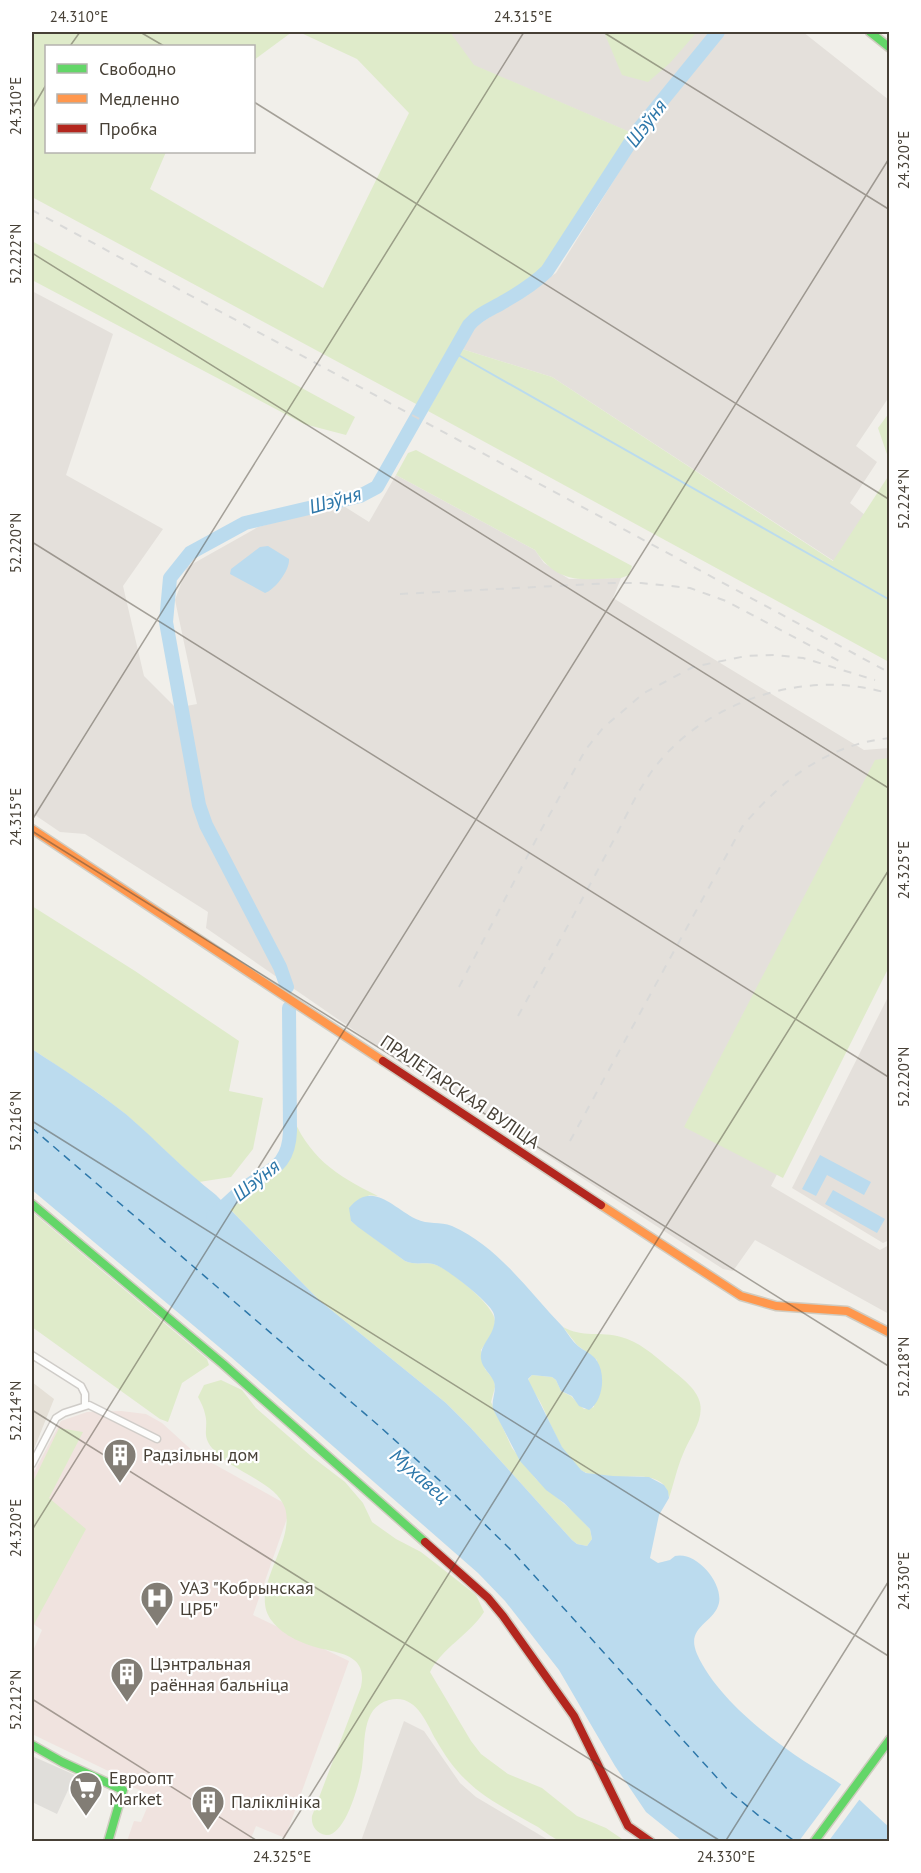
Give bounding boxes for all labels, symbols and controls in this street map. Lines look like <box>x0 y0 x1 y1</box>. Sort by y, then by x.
text: 24.310°E <box>50 7 108 26</box>
text: 24.315°E <box>494 7 552 26</box>
legend <box>45 45 255 153</box>
text: Свободно <box>99 57 176 80</box>
text: 24.310°E <box>6 77 25 135</box>
text: Медленно <box>99 87 180 110</box>
water label: Шэўня <box>619 93 673 152</box>
text: Пробка <box>99 117 157 140</box>
text: 24.320°E <box>894 131 913 189</box>
text: 52.222°N <box>6 224 25 284</box>
text: 52.224°N <box>894 469 913 529</box>
water label: Шэўня <box>306 480 365 520</box>
text: 52.220°N <box>6 513 25 573</box>
text: 24.315°E <box>6 788 25 846</box>
text: 24.325°E <box>894 841 913 899</box>
street label: ПРАЛЕТАРСКАЯ ВУЛІЦА <box>376 1030 545 1154</box>
text: 52.220°N <box>894 1047 913 1107</box>
text: 52.216°N <box>6 1091 25 1151</box>
water label: Шэўня <box>227 1153 286 1207</box>
text: 52.218°N <box>894 1337 913 1397</box>
text: 52.214°N <box>6 1381 25 1441</box>
building icon: Радзільны дом <box>102 1437 138 1484</box>
place label: Радзільны дом <box>143 1443 259 1466</box>
water label: Мухавец <box>385 1443 455 1509</box>
text: 24.320°E <box>6 1499 25 1557</box>
text: 24.330°E <box>894 1552 913 1610</box>
place label: УАЗ "Кобрынская ЦРБ" <box>180 1576 313 1620</box>
hospital icon: УАЗ "Кобрынская ЦРБ" <box>139 1580 175 1627</box>
place label: Цэнтральная раённая бальніца <box>150 1652 289 1696</box>
building icon: Цэнтральная раённая бальніца <box>109 1656 145 1703</box>
text: 52.212°N <box>6 1670 25 1730</box>
place label: Евроопт Market <box>109 1766 174 1810</box>
supermarket icon: Евроопт Market <box>68 1770 104 1817</box>
building icon: Паліклініка <box>190 1784 226 1831</box>
place label: Паліклініка <box>231 1790 321 1813</box>
text: 24.325°E <box>253 1847 311 1866</box>
text: 24.330°E <box>697 1847 755 1866</box>

